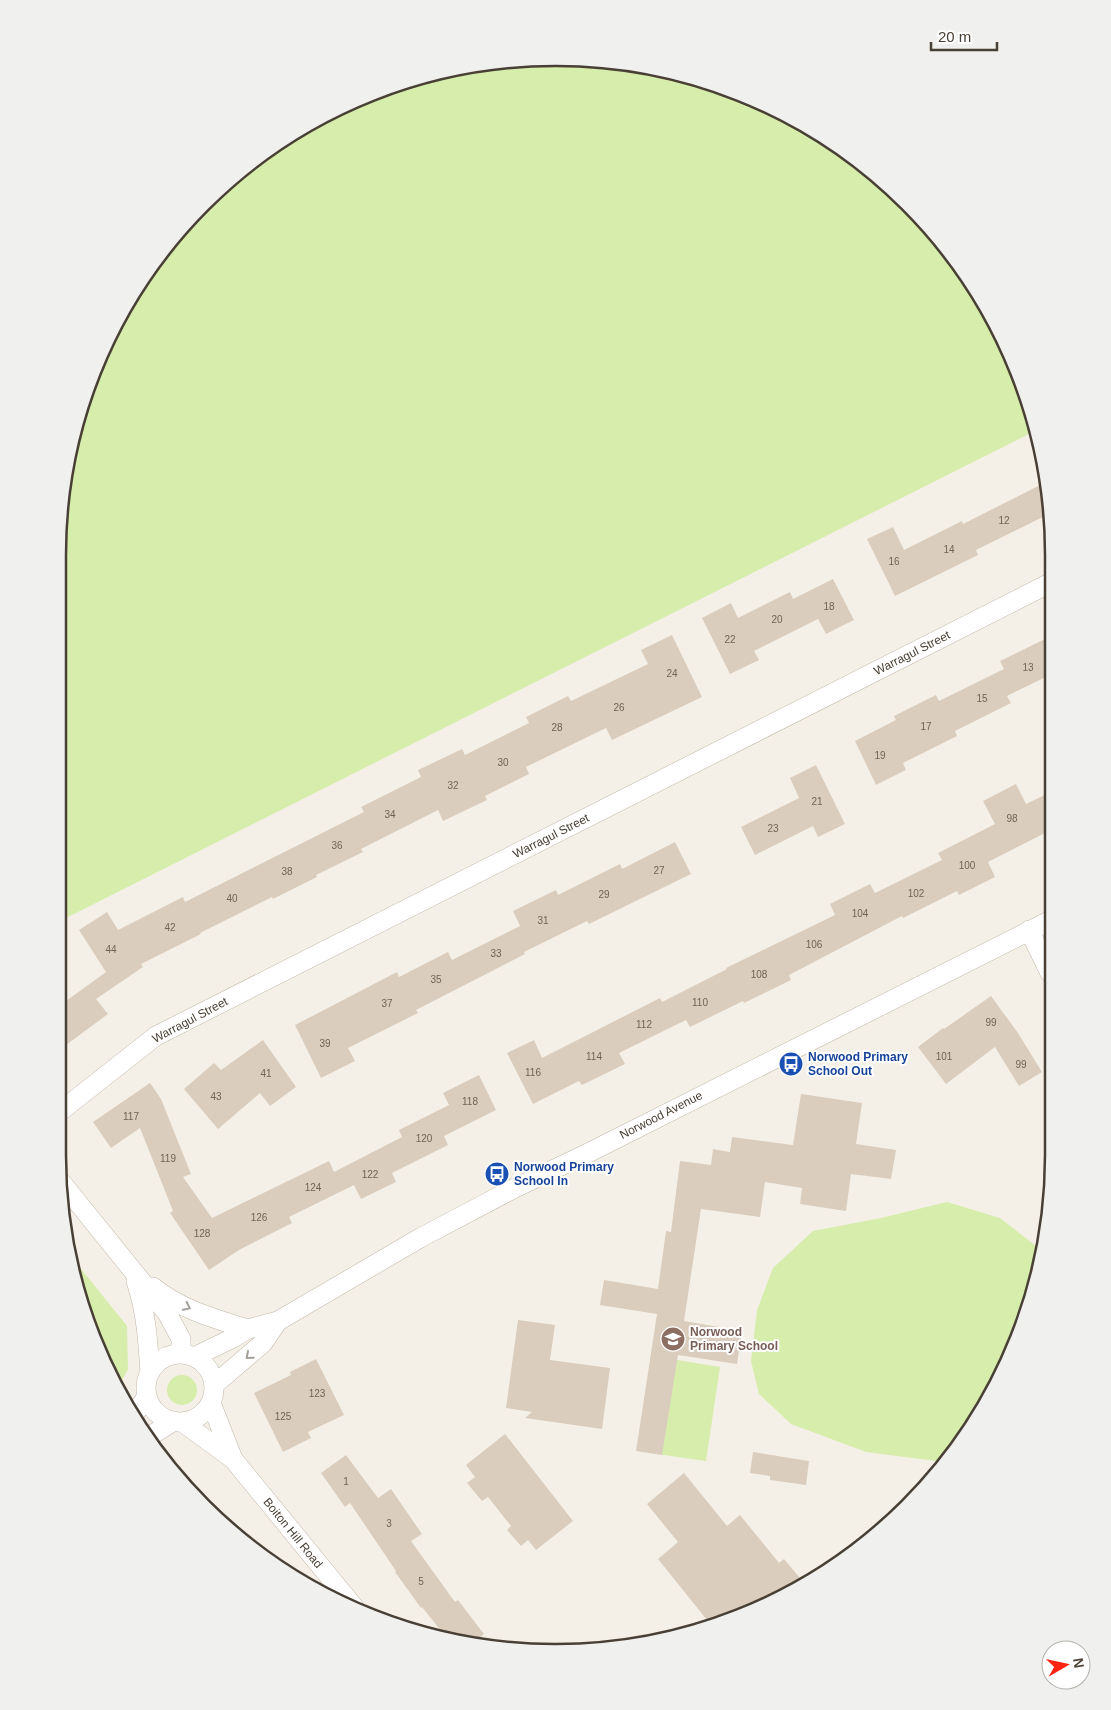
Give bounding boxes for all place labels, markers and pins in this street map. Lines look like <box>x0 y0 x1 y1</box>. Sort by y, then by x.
place label: Norwood Primary School Out <box>808 1050 908 1078</box>
bus stop icon: Norwood Primary School Out <box>778 1051 804 1077</box>
place label: Norwood Primary School In <box>514 1160 614 1188</box>
bus stop icon: Norwood Primary School In <box>484 1161 510 1187</box>
place label: Norwood Primary School <box>690 1325 778 1353</box>
school or university icon: Norwood Primary School <box>660 1326 686 1352</box>

